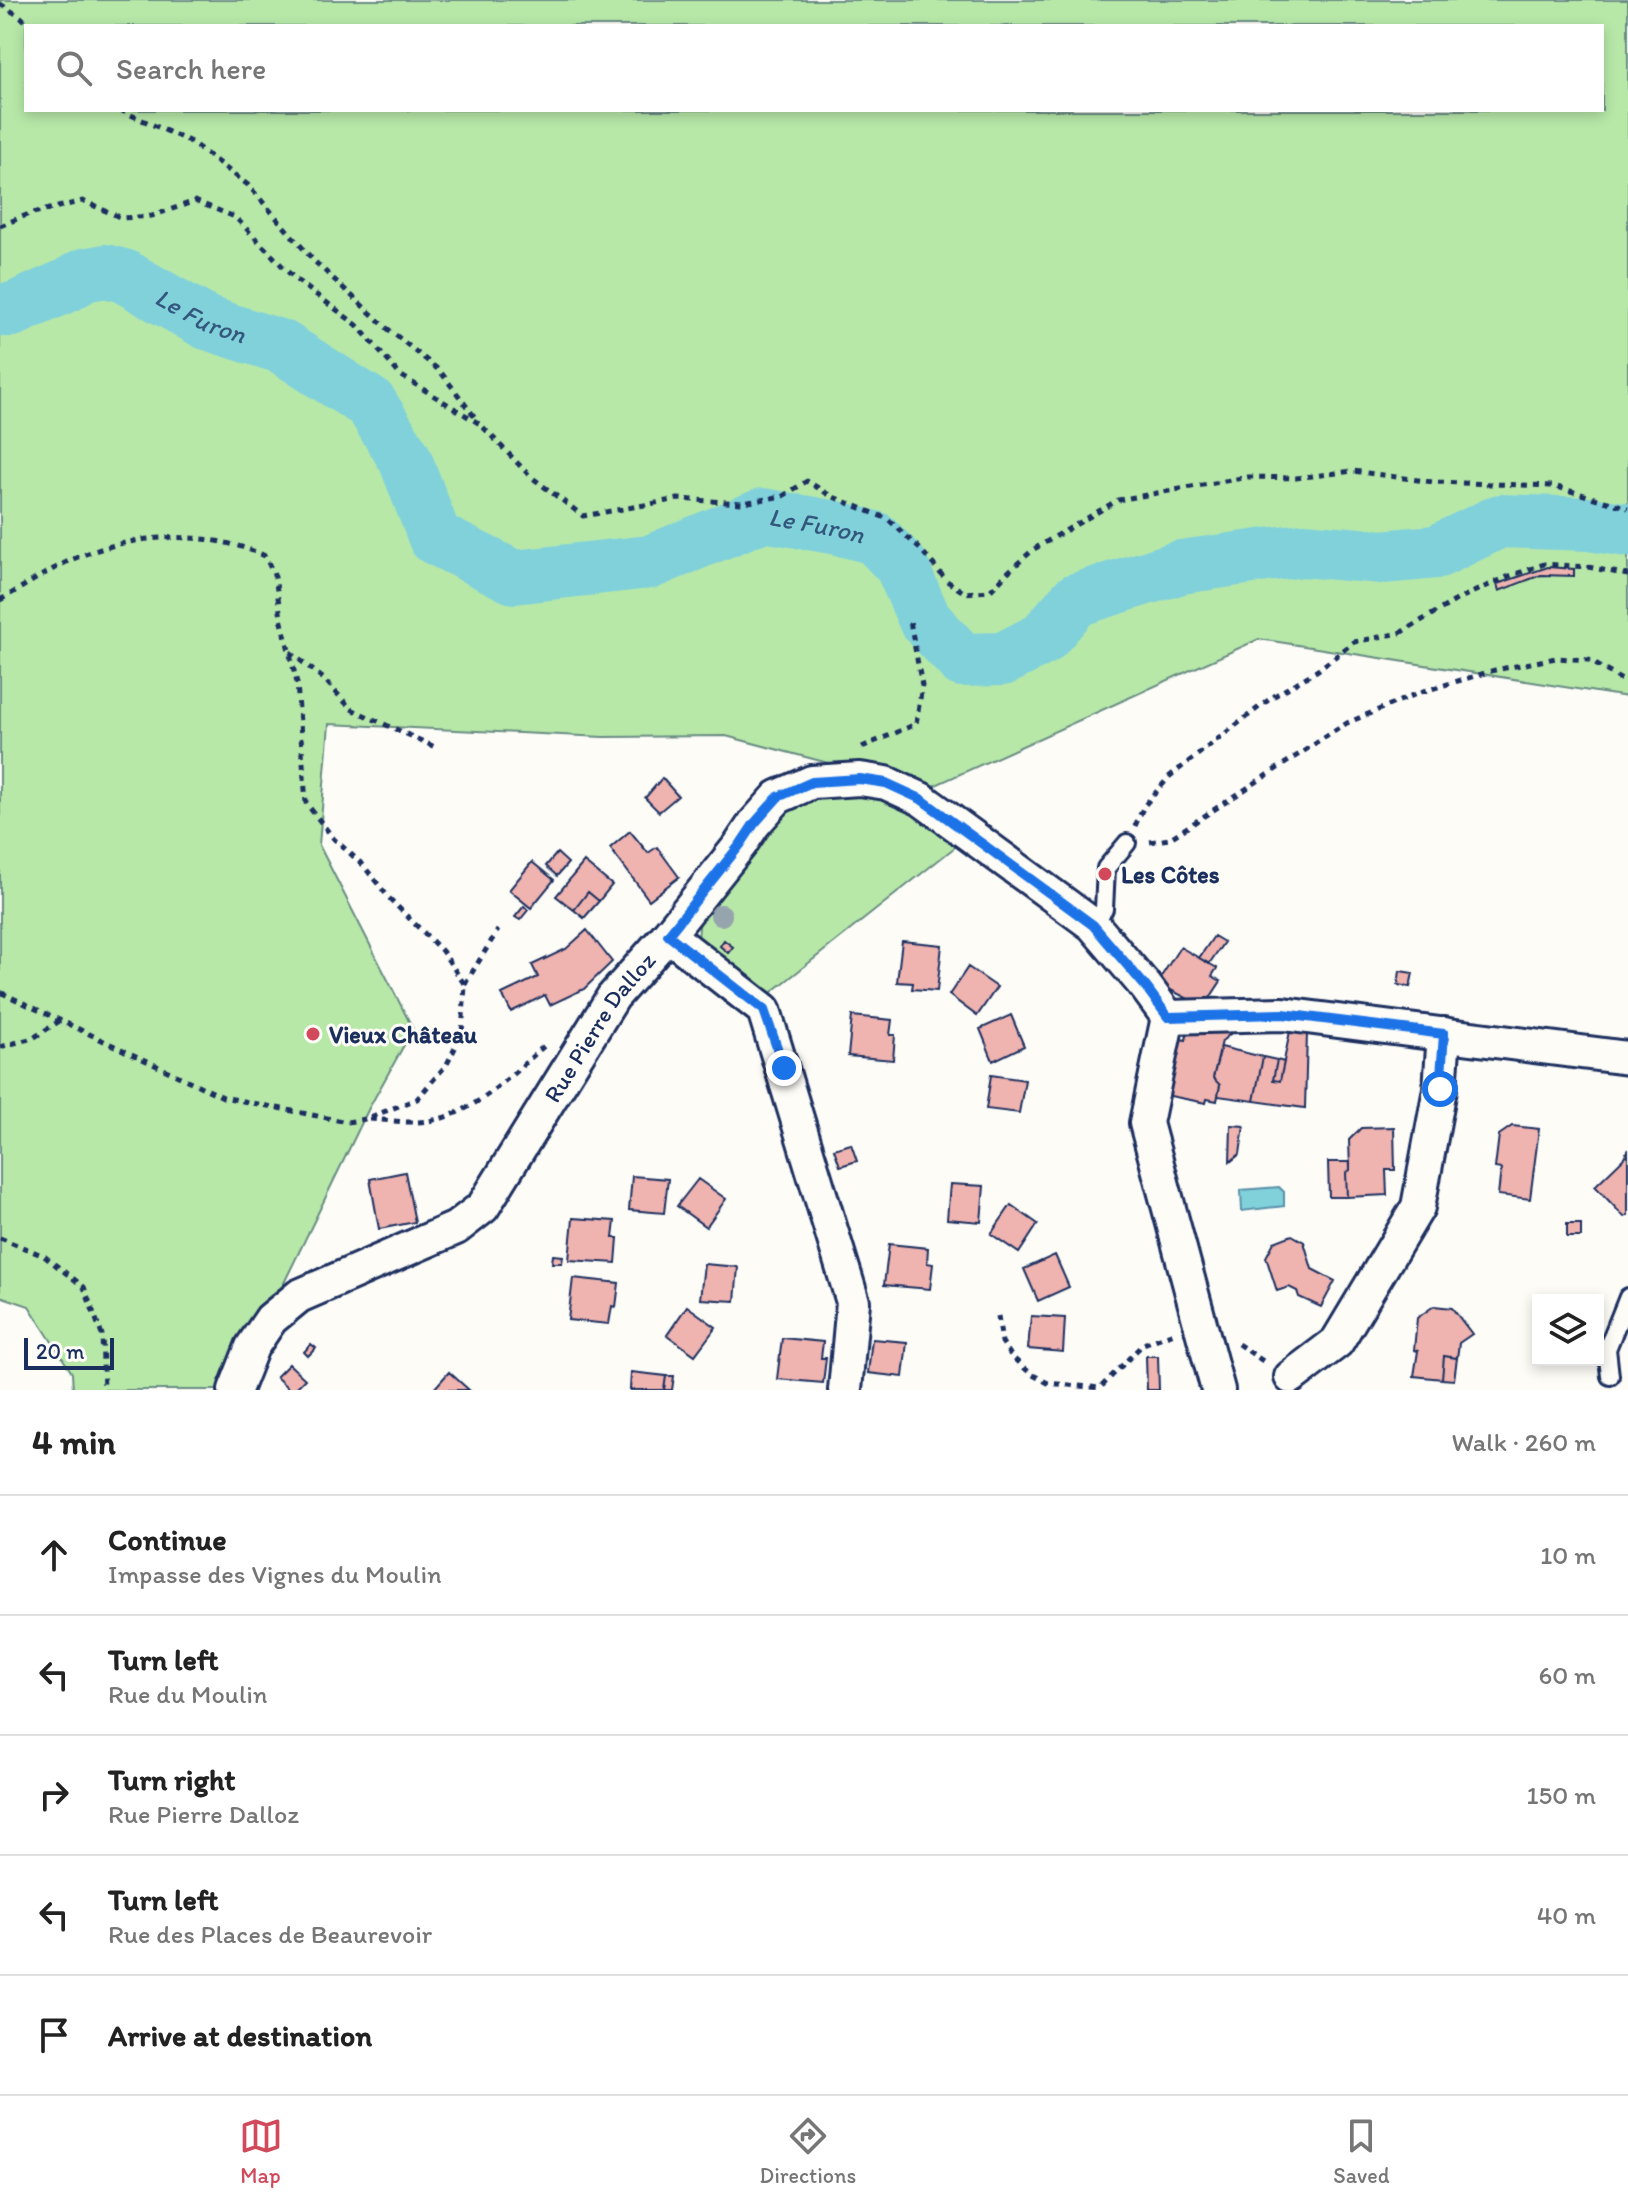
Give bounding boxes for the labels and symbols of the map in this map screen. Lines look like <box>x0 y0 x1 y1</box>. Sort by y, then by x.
water label: Le Furon <box>150 281 250 350</box>
water label: Le Furon <box>766 500 868 551</box>
place label: Les Côtes <box>1121 860 1220 889</box>
marker: Les Côtes <box>1096 865 1114 883</box>
street label: Rue Pierre Dalloz <box>537 946 661 1107</box>
place label: Vieux Château <box>329 1020 478 1049</box>
marker: Vieux Château <box>304 1025 322 1043</box>
route end <box>766 1050 802 1086</box>
route start <box>1422 1071 1458 1107</box>
scale bar <box>24 1334 114 1370</box>

